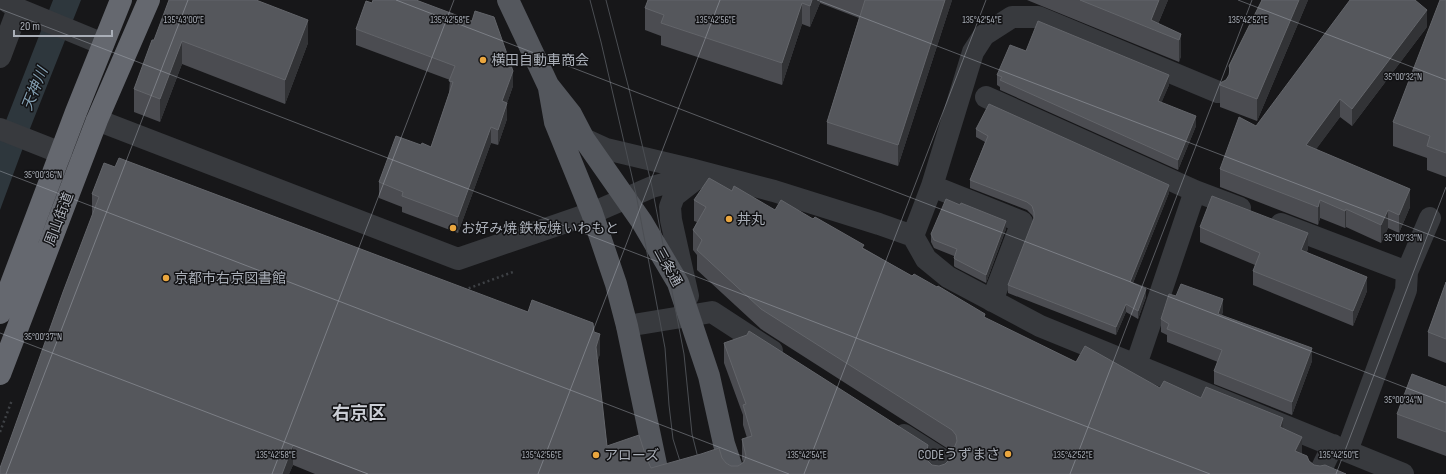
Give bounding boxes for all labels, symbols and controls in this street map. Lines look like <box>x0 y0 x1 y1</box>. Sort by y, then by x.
scale bar <box>14 12 112 38</box>
text: 135°43'00"E <box>164 14 204 26</box>
text: 135°42'58"E <box>430 14 470 26</box>
text: 135°42'56"E <box>696 14 736 26</box>
text: 135°42'54"E <box>962 14 1002 26</box>
text: 135°42'52"E <box>1228 14 1268 26</box>
text: 20 m <box>20 19 40 34</box>
place label: 横田自動車商会 <box>491 52 589 69</box>
marker: 横田自動車商会 <box>478 55 488 65</box>
water label: 天神川 <box>18 63 53 113</box>
text: 35°00'32"N <box>1384 71 1422 83</box>
text: 35°00'36"N <box>24 169 62 181</box>
street label: 周山街道 <box>41 190 77 248</box>
place label: 丼丸 <box>737 211 765 228</box>
marker: 丼丸 <box>724 214 734 224</box>
place label: お好み焼 鉄板焼 いわもと <box>461 220 619 237</box>
marker: お好み焼 鉄板焼 いわもと <box>448 223 458 233</box>
text: 35°00'33"N <box>1384 232 1422 244</box>
street label: 三条通 <box>650 245 686 289</box>
place label: 京都市右京図書館 <box>174 270 286 287</box>
marker: 京都市右京図書館 <box>161 273 171 283</box>
text: 35°00'37"N <box>24 331 62 343</box>
text: 35°00'34"N <box>1384 394 1422 406</box>
district label: 右京区 <box>332 403 386 424</box>
place label: CODEうずまさ <box>918 446 1000 463</box>
place label: アローズ <box>604 447 659 464</box>
text: 135°42'58"E <box>256 449 296 461</box>
text: 135°42'56"E <box>522 449 562 461</box>
text: 135°42'54"E <box>787 449 827 461</box>
marker: CODEうずまさ <box>1003 449 1013 459</box>
text: 135°42'52"E <box>1053 449 1093 461</box>
text: 135°42'50"E <box>1319 449 1359 461</box>
marker: アローズ <box>591 450 601 460</box>

